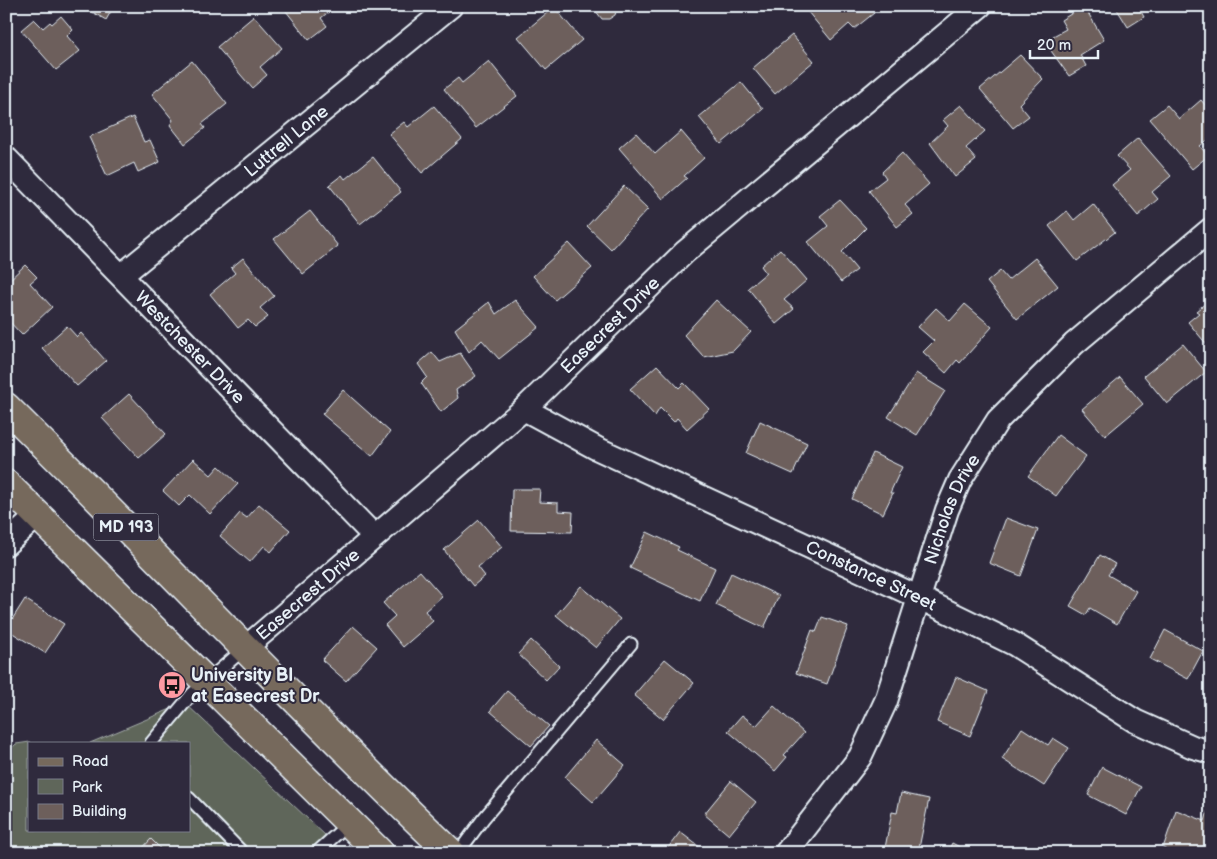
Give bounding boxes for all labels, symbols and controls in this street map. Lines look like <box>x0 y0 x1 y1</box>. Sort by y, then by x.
scale bar <box>1030 28 1097 60</box>
text: 20 m <box>1037 36 1071 55</box>
street label: Luttrell Lane <box>240 100 333 181</box>
street label: Easecrest Drive <box>556 272 664 378</box>
street label: Westchester Drive <box>131 287 250 408</box>
street label: Nicholas Drive <box>920 450 984 567</box>
road number: MD 193 <box>94 514 158 540</box>
street label: Constance Street <box>802 536 940 615</box>
street label: Easecrest Drive <box>252 544 364 645</box>
place label: University Bl at Easecrest Dr <box>191 665 320 707</box>
bus stop icon: University Bl at Easecrest Dr <box>157 670 187 700</box>
legend <box>28 742 190 832</box>
text: Road <box>72 752 108 771</box>
text: Park <box>72 778 103 797</box>
text: Building <box>72 802 127 821</box>

